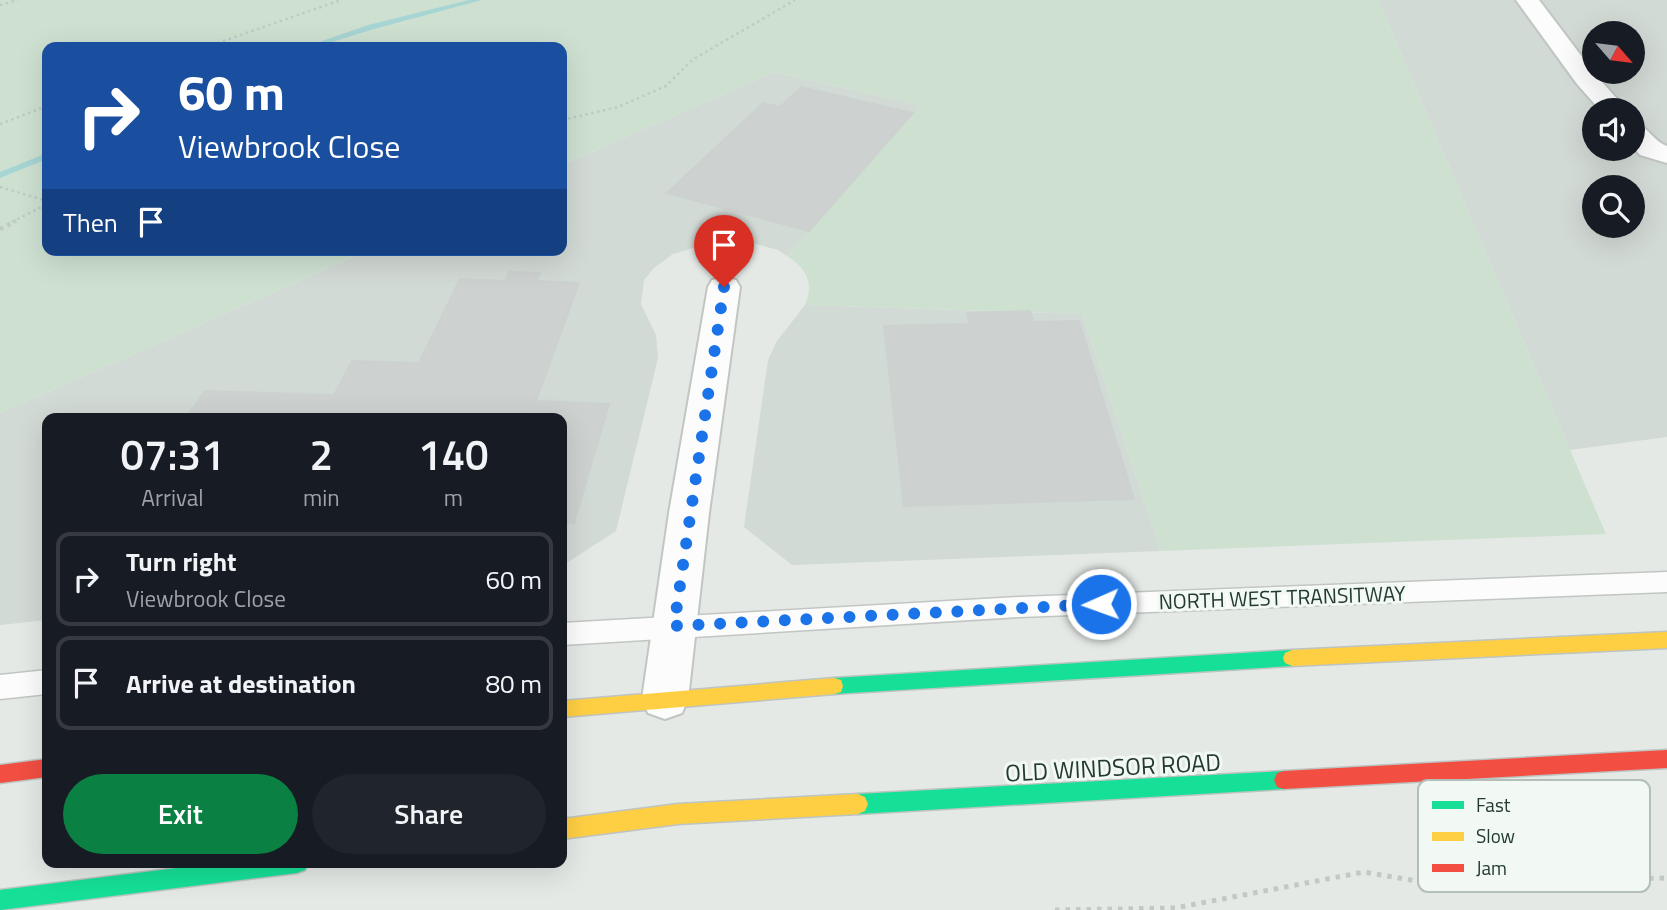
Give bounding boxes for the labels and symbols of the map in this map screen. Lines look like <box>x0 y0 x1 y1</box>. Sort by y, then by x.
north arrow <box>1582 21 1645 84</box>
pin <box>694 215 754 287</box>
position arrow <box>1064 567 1138 641</box>
street label: NORTH WEST TRANSITWAY <box>1158 577 1407 617</box>
street label: OLD WINDSOR ROAD <box>1004 743 1222 791</box>
legend <box>1418 780 1650 892</box>
text: Fast <box>1476 790 1511 819</box>
text: Slow <box>1476 821 1515 850</box>
text: Jam <box>1476 853 1507 882</box>

